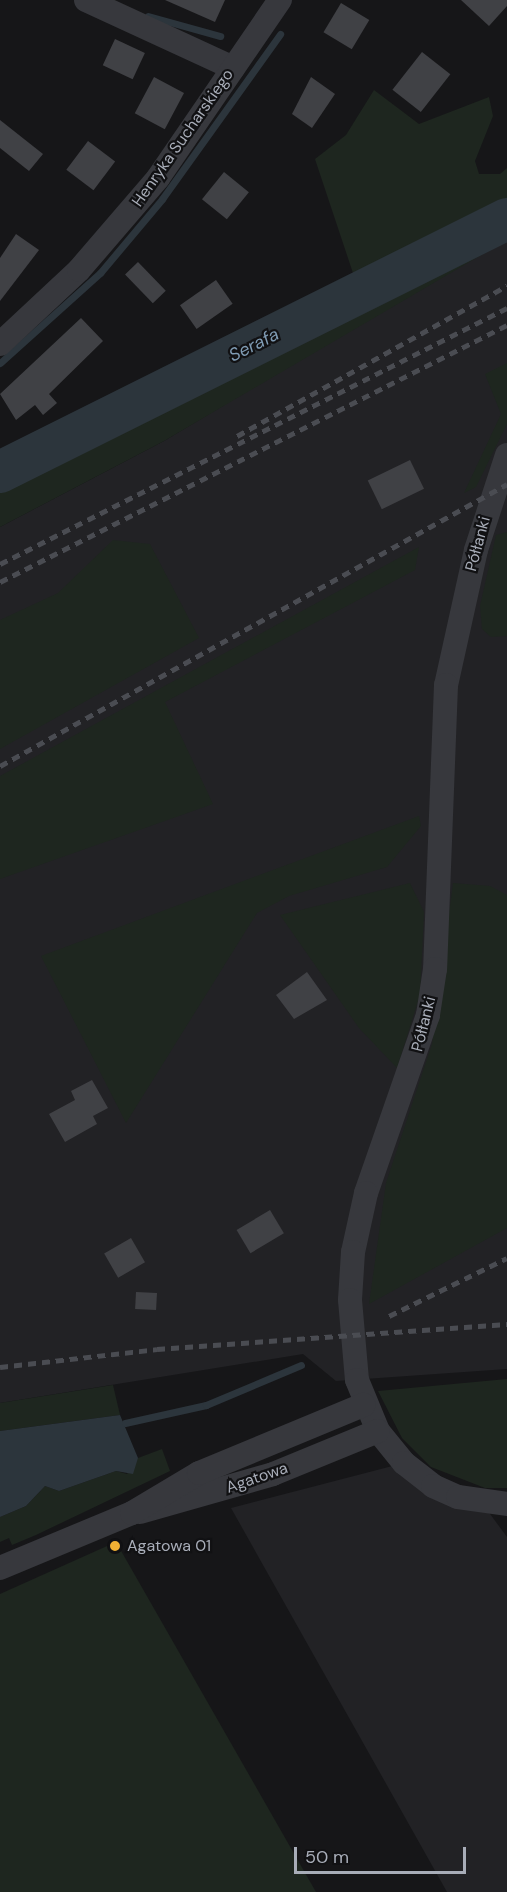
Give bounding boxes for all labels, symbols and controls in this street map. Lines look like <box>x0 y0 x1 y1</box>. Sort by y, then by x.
street label: Henryka Sucharskiego <box>128 66 238 210</box>
water label: Serafa <box>225 323 283 367</box>
street label: Półłanki <box>461 514 495 574</box>
street label: Półłanki <box>408 994 440 1054</box>
street label: Agatowa <box>224 1459 290 1497</box>
place label: Agatowa 01 <box>127 1536 211 1556</box>
marker: Agatowa 01 <box>108 1539 122 1553</box>
scale bar <box>297 1835 470 1873</box>
text: 50 m <box>305 1845 349 1869</box>

